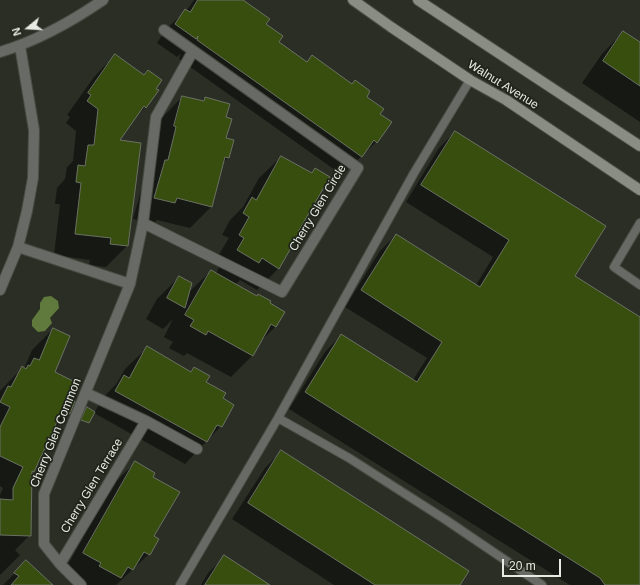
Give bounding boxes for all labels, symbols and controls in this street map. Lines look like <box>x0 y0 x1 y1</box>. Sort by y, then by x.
north arrow <box>8 8 48 48</box>
text: N <box>10 26 24 37</box>
street label: Walnut Avenue <box>465 58 541 112</box>
street label: Cherry Glen Circle <box>286 162 350 254</box>
street label: Cherry Glen Common <box>27 376 85 490</box>
street label: Cherry Glen Terrace <box>58 436 126 536</box>
scale bar <box>504 551 563 577</box>
text: 20 m <box>509 559 536 573</box>

